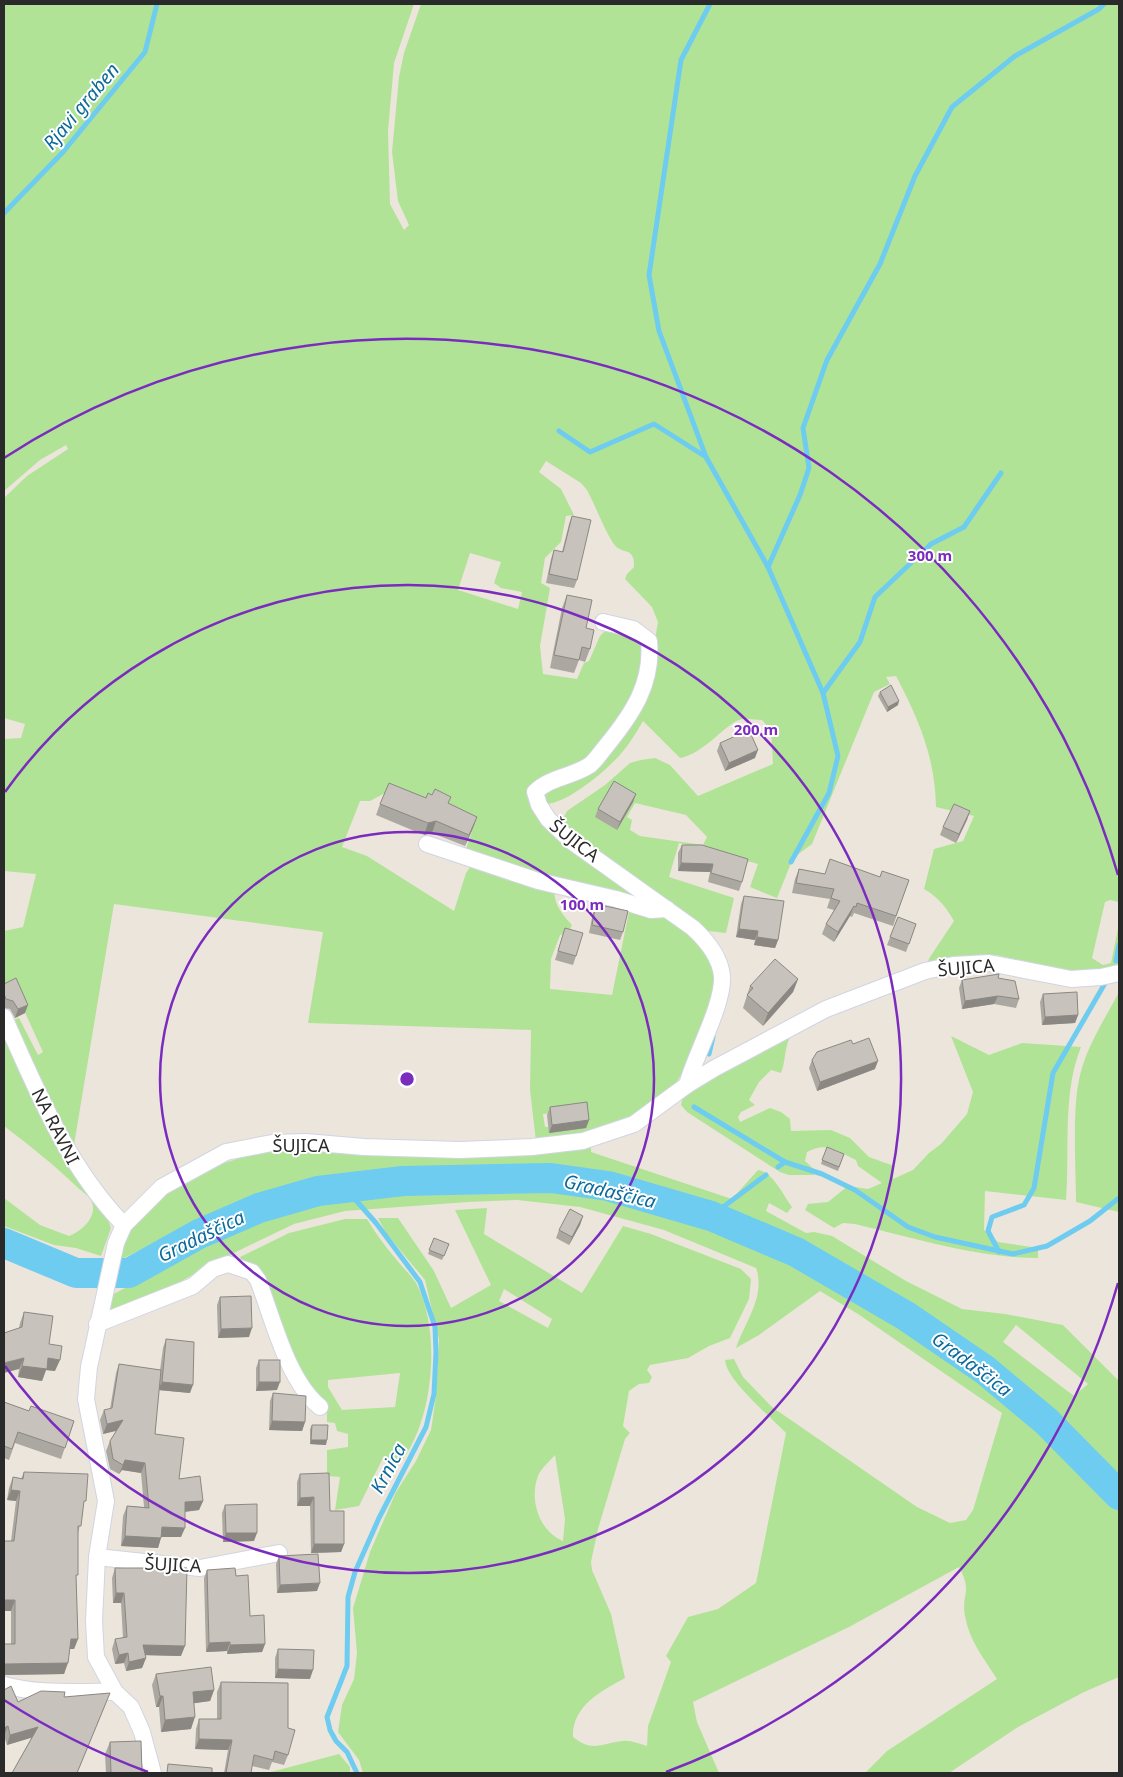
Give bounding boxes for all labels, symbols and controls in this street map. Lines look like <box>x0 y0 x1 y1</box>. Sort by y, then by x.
water label: Rjavi graben <box>37 57 125 155</box>
text: 300 m <box>908 545 952 565</box>
text: 200 m <box>734 719 778 739</box>
street label: ŠUJICA <box>545 813 605 867</box>
text: 100 m <box>560 894 604 914</box>
street label: ŠUJICA <box>937 953 996 981</box>
centre of rings <box>398 1070 416 1088</box>
street label: NA RAVNI <box>27 1084 85 1168</box>
street label: ŠUJICA <box>273 1133 330 1157</box>
water label: Gradaščica <box>561 1168 659 1214</box>
water label: Gradaščica <box>153 1204 249 1268</box>
water label: Gradaščica <box>927 1325 1017 1403</box>
water label: Krnica <box>364 1438 412 1498</box>
street label: ŠUJICA <box>144 1551 203 1577</box>

